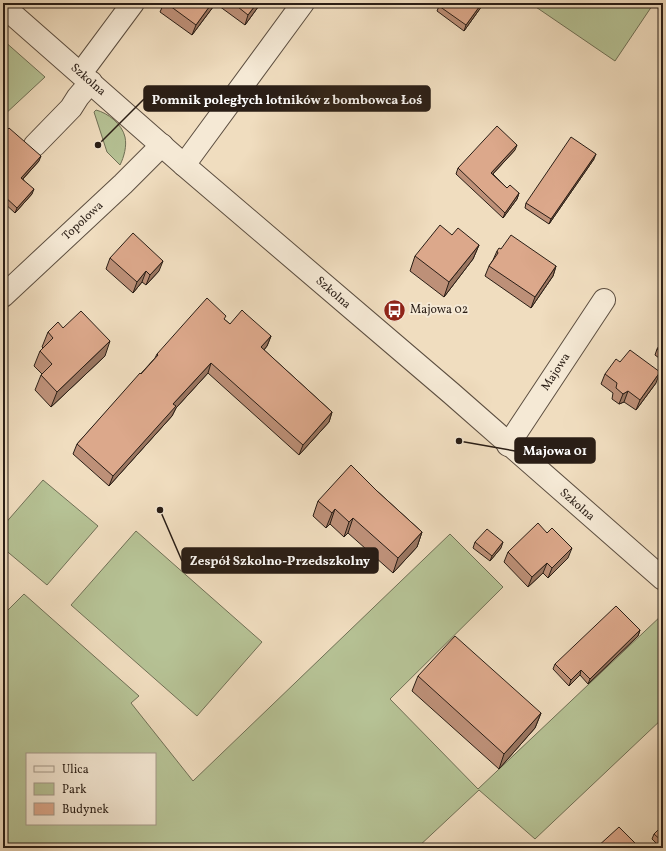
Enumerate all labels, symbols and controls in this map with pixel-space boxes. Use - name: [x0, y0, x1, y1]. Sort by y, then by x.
- street label: Szkolna: [67, 60, 109, 100]
- callout: Pomnik poległych lotników z bombowca Łoś: [144, 86, 430, 111]
- text: Pomnik poległych lotników z bombowca Łoś: [152, 92, 422, 110]
- street label: Topolowa: [59, 198, 107, 244]
- street label: Szkolna: [312, 273, 354, 313]
- bus stop icon: Majowa 02: [382, 297, 408, 323]
- place label: Majowa 02: [410, 302, 468, 318]
- street label: Majowa: [538, 350, 574, 394]
- callout: Majowa 01: [515, 438, 595, 463]
- text: Majowa 01: [523, 443, 587, 461]
- street label: Szkolna: [556, 485, 598, 525]
- callout: Zespół Szkolno-Przedszkolny: [182, 548, 378, 573]
- text: Zespół Szkolno-Przedszkolny: [190, 553, 371, 571]
- legend: [26, 753, 156, 825]
- text: Ulica: [62, 762, 89, 778]
- text: Park: [62, 782, 87, 798]
- text: Budynek: [62, 802, 109, 818]

